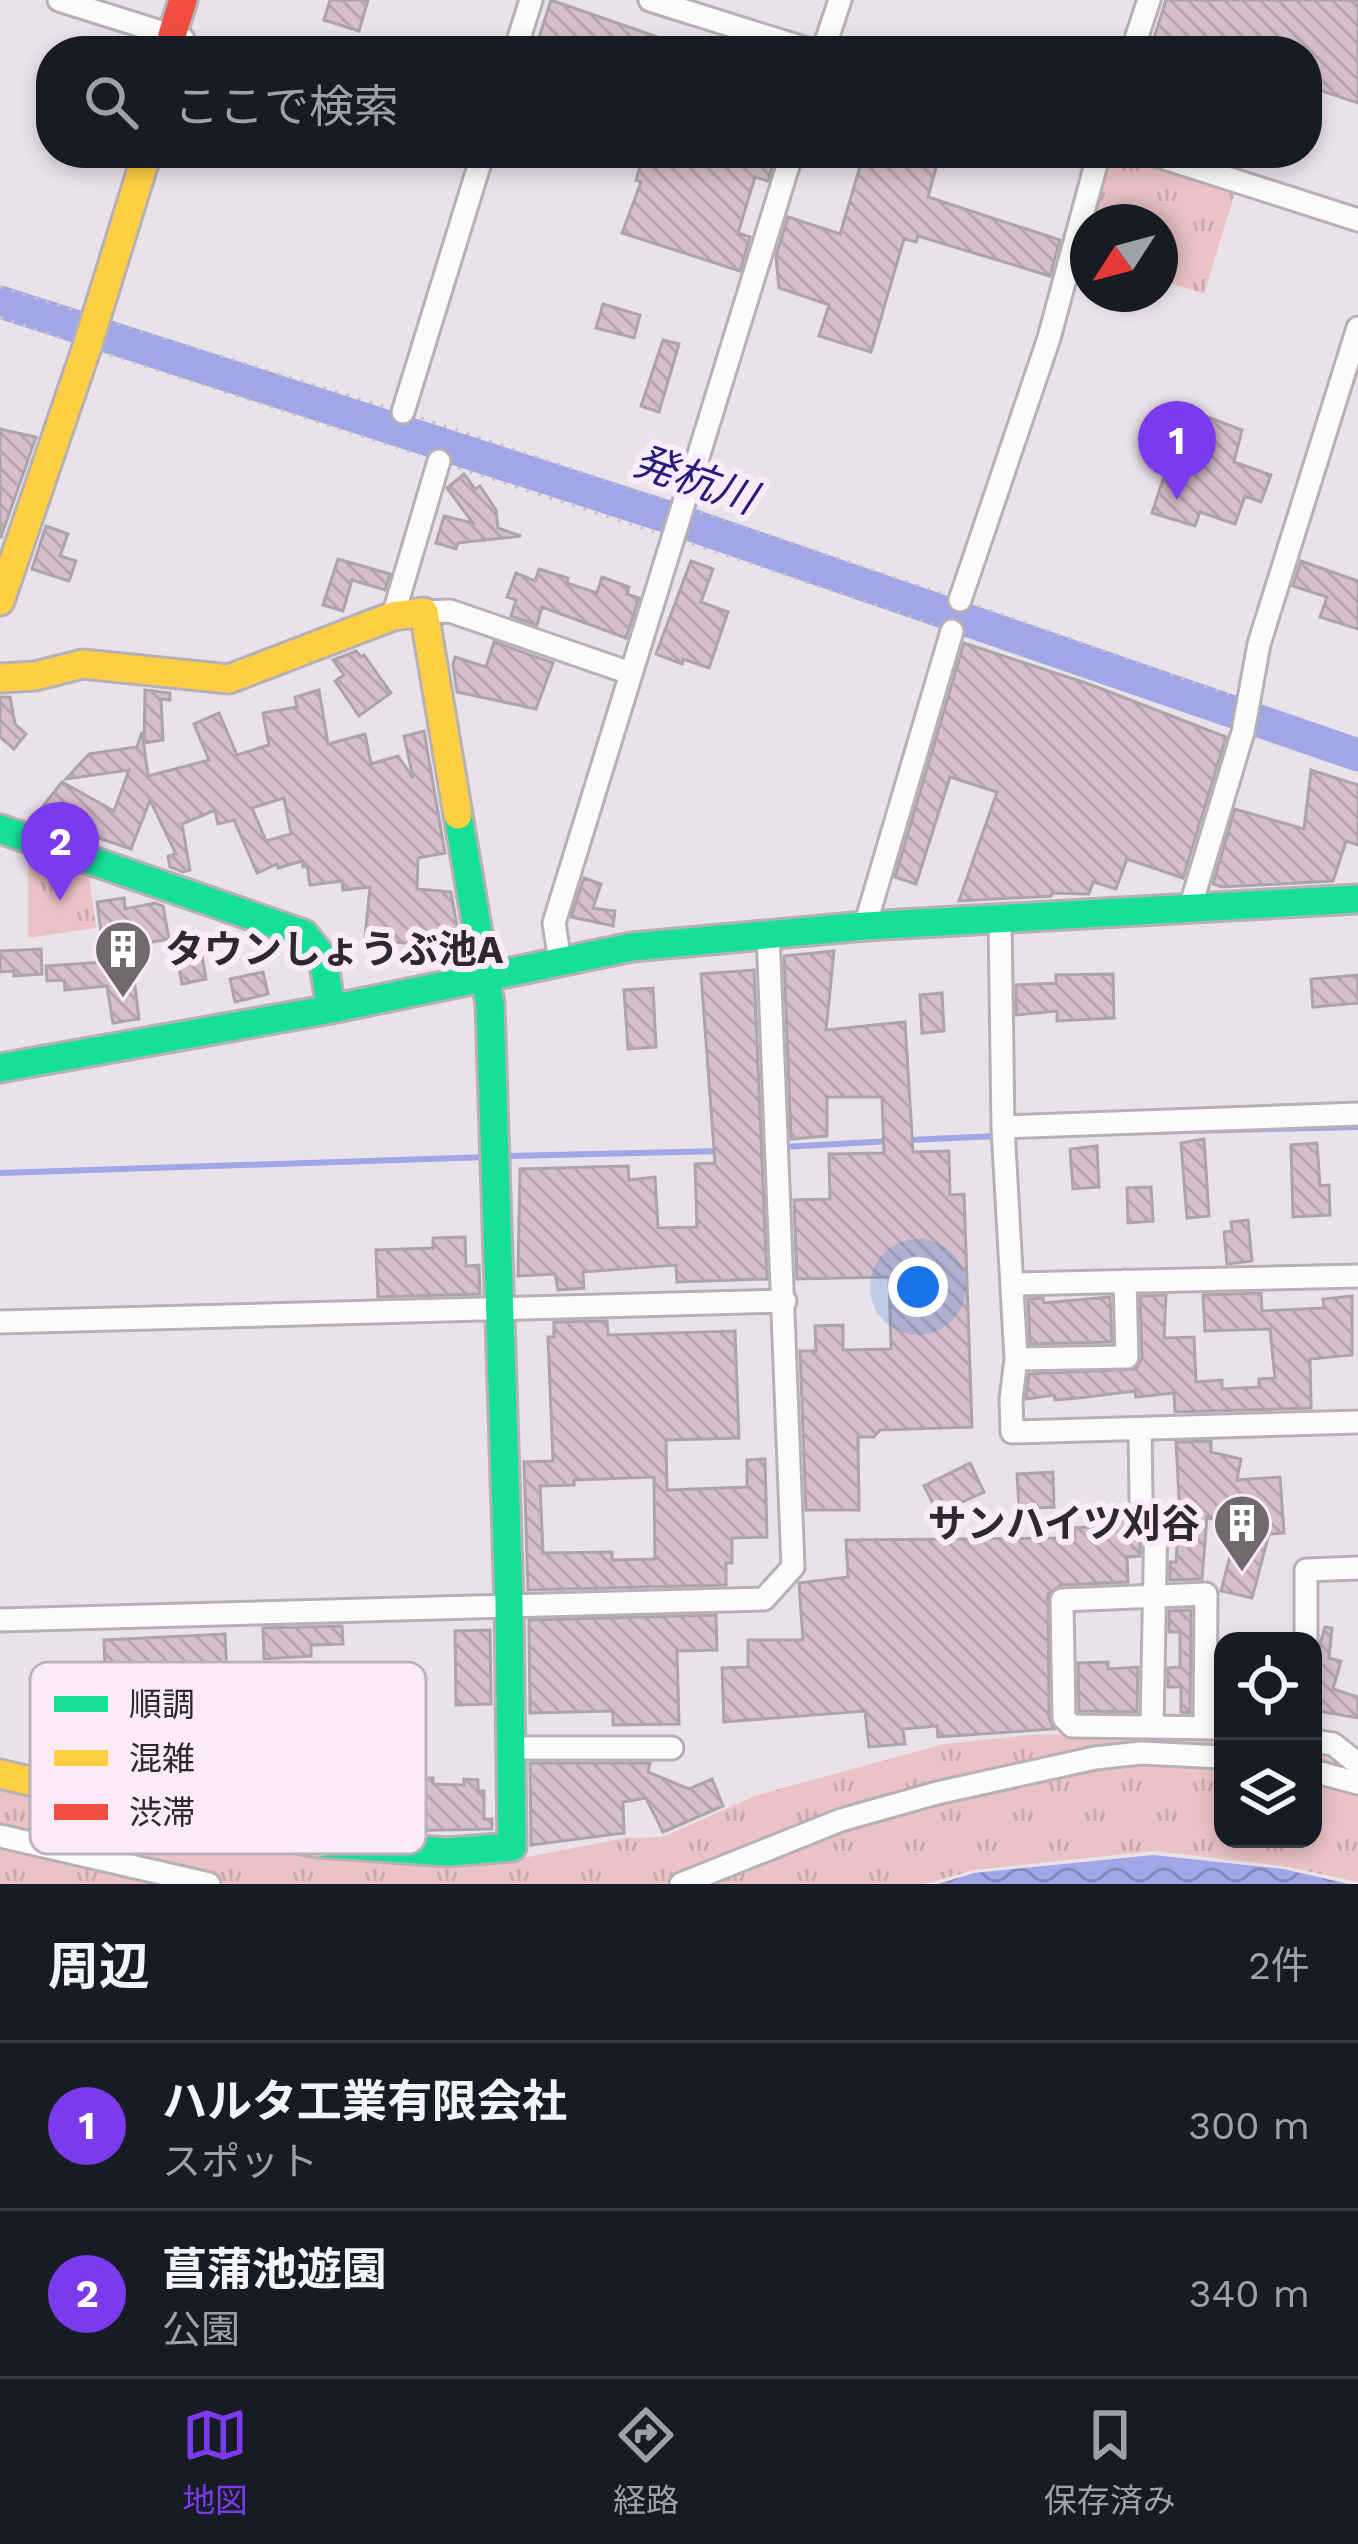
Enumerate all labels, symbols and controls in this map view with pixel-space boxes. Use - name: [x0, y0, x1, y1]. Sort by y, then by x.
- search box: [36, 36, 1322, 168]
- icon: search: [78, 69, 144, 135]
- text: ここで検索: [174, 80, 399, 133]
- north arrow: [1070, 204, 1178, 312]
- pin: 1: [1138, 401, 1216, 500]
- water label: 発杭川: [627, 436, 766, 524]
- pin: 2: [21, 802, 99, 901]
- building icon: タウンしょうぶ池A: [92, 918, 154, 1000]
- place label: タウンしょうぶ池A: [165, 927, 504, 972]
- your location: [888, 1257, 948, 1317]
- building icon: サンハイツ刈谷: [1211, 1492, 1273, 1574]
- place label: サンハイツ刈谷: [928, 1501, 1200, 1546]
- map controls: [1214, 1632, 1322, 1848]
- button: locate: [1214, 1632, 1322, 1740]
- legend: [30, 1662, 426, 1854]
- text: 順調: [129, 1685, 195, 1724]
- text: 混雑: [129, 1739, 195, 1778]
- button: layers: [1214, 1740, 1322, 1848]
- text: 渋滞: [129, 1793, 195, 1832]
- text: 周辺: [48, 1937, 150, 1996]
- text: 2件: [1248, 1943, 1310, 1988]
- text: ハルタ工業有限会社: [162, 2075, 567, 2128]
- text: 1: [79, 2103, 95, 2148]
- text: 300 m: [1188, 2103, 1310, 2148]
- text: スポット: [162, 2139, 318, 2184]
- text: 菖蒲池遊園: [162, 2243, 387, 2296]
- text: 2: [75, 2271, 99, 2316]
- text: 340 m: [1189, 2271, 1310, 2316]
- text: 公園: [162, 2307, 240, 2352]
- tab: 地図: [182, 2402, 248, 2522]
- tab: 経路: [613, 2402, 679, 2522]
- tab: 保存済み: [1044, 2402, 1176, 2522]

